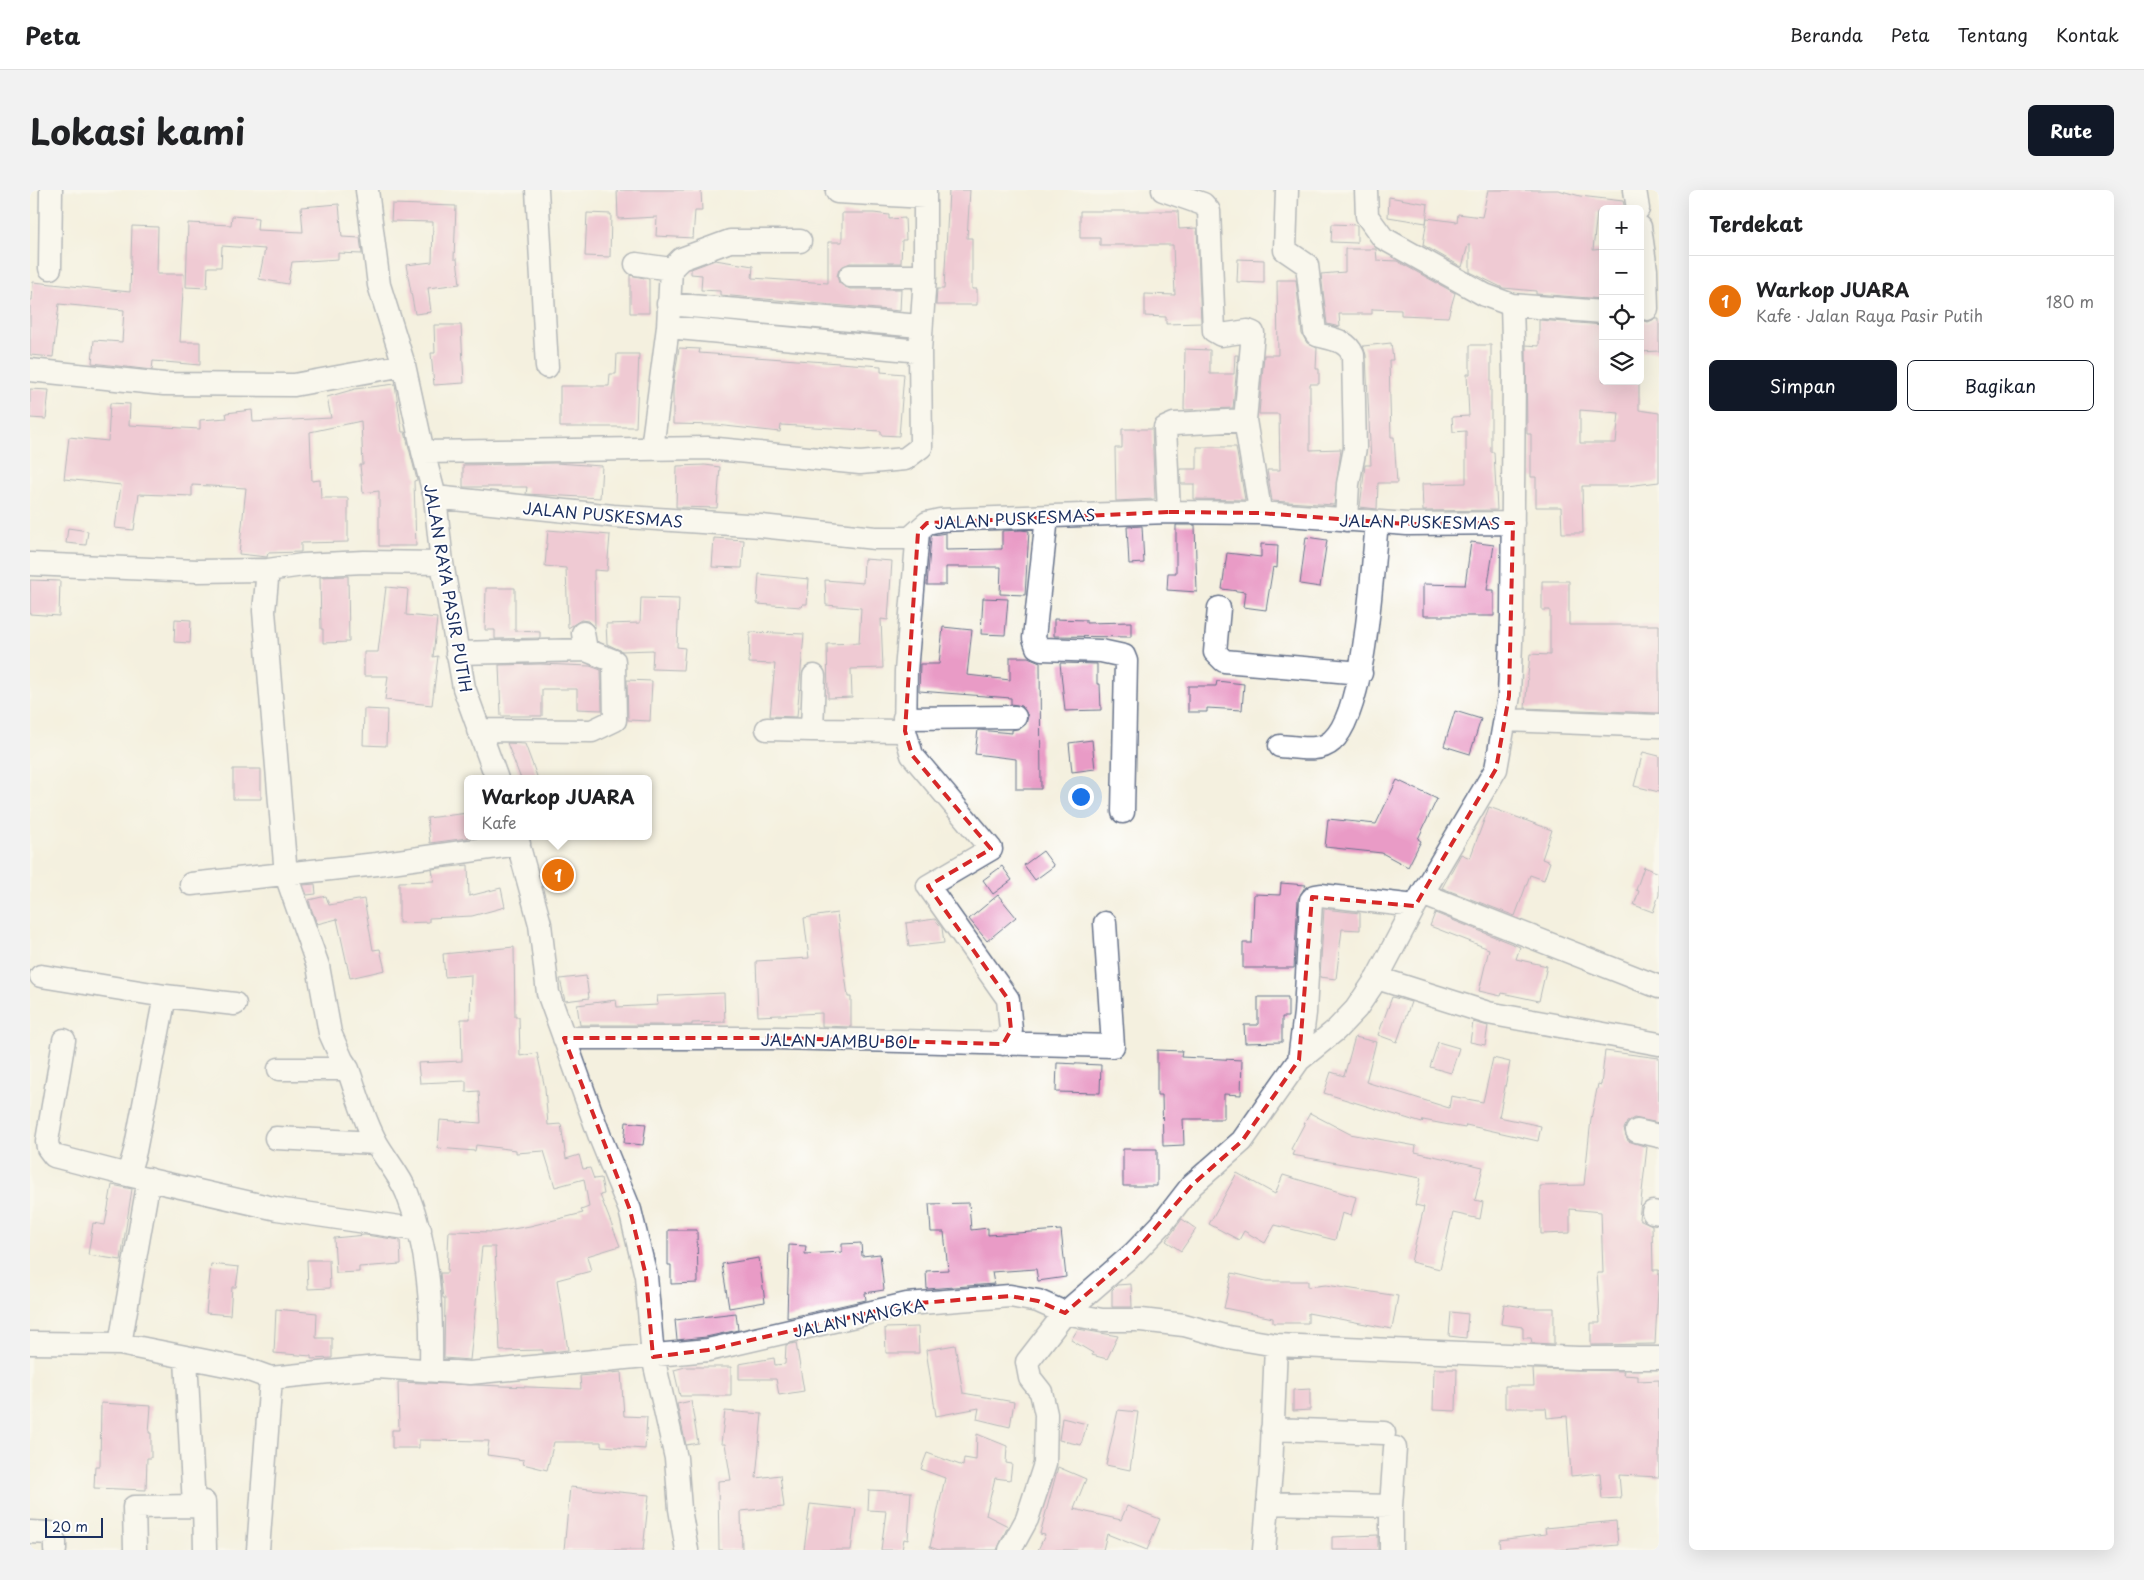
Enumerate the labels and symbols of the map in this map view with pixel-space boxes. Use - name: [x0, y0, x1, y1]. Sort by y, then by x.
- street label: JALAN RAYA PASIR PUTIH: [419, 482, 479, 694]
- street label: JALAN PUSKESMAS: [522, 495, 684, 533]
- street label: JALAN PUSKESMAS: [934, 502, 1096, 534]
- street label: JALAN PUSKESMAS: [1339, 508, 1501, 534]
- your location: [1068, 784, 1094, 810]
- pin: 1: [542, 856, 574, 894]
- street label: JALAN JAMBU BOL: [761, 1027, 917, 1053]
- street label: JALAN NANGKA: [791, 1291, 927, 1343]
- scale bar: [45, 1515, 102, 1538]

